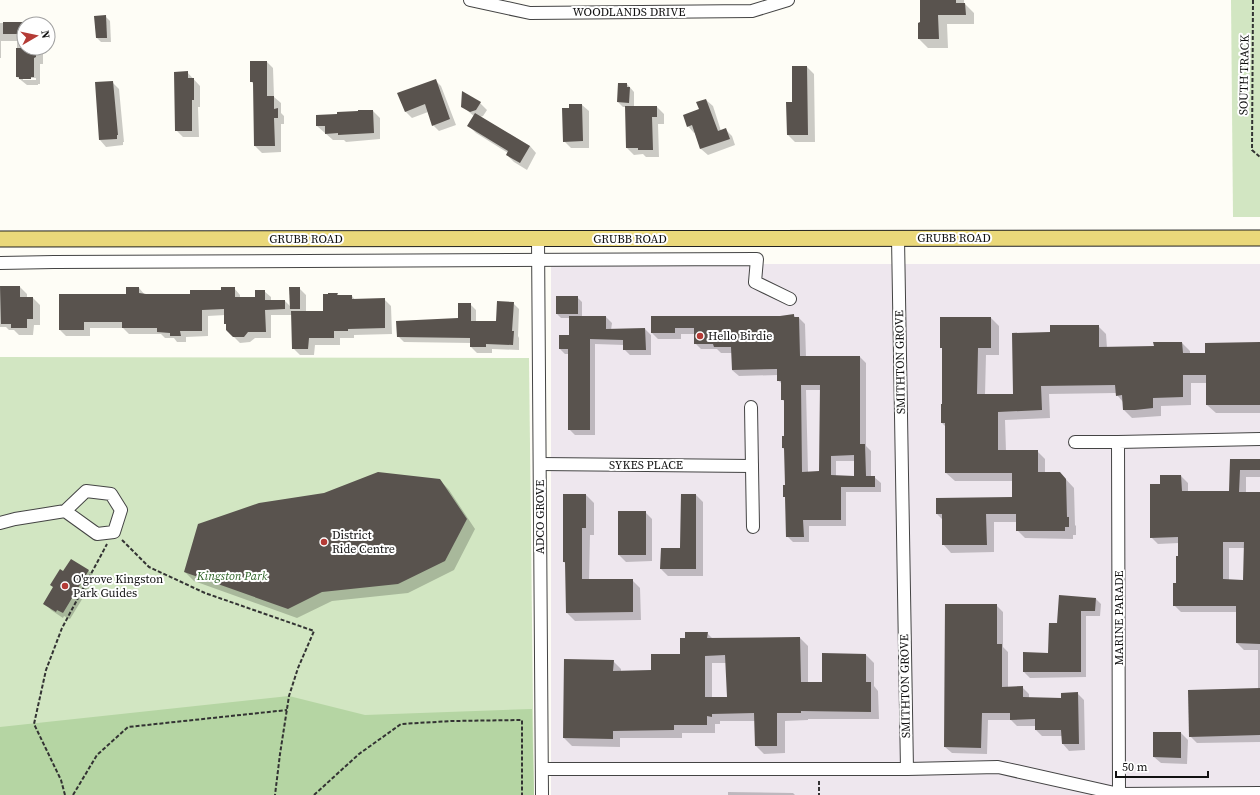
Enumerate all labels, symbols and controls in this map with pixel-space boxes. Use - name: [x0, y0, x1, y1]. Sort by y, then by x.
- street label: WOODLANDS DRIVE: [573, 4, 685, 20]
- north arrow: [16, 16, 56, 56]
- text: N: [37, 29, 53, 40]
- street label: SOUTH TRACK: [1235, 35, 1253, 115]
- street label: GRUBB ROAD: [917, 230, 991, 246]
- street label: GRUBB ROAD: [269, 231, 343, 247]
- street label: GRUBB ROAD: [593, 231, 667, 247]
- street label: SMITHTON GROVE: [891, 310, 909, 414]
- place label: Hello Birdie: [708, 328, 772, 344]
- marker: Hello Birdie: [695, 331, 705, 341]
- street label: SYKES PLACE: [609, 457, 683, 473]
- street label: ADCO GROVE: [532, 480, 548, 554]
- place label: District Ride Centre: [332, 527, 395, 557]
- marker: District Ride Centre: [319, 537, 329, 547]
- park label: Kingston Park: [196, 568, 268, 584]
- street label: MARINE PARADE: [1111, 570, 1127, 666]
- place label: O'grove Kingston Park Guides: [73, 571, 163, 601]
- marker: O'grove Kingston Park Guides: [60, 581, 70, 591]
- street label: SMITHTON GROVE: [896, 634, 914, 738]
- scale bar: [1116, 753, 1208, 779]
- text: 50 m: [1122, 759, 1148, 775]

